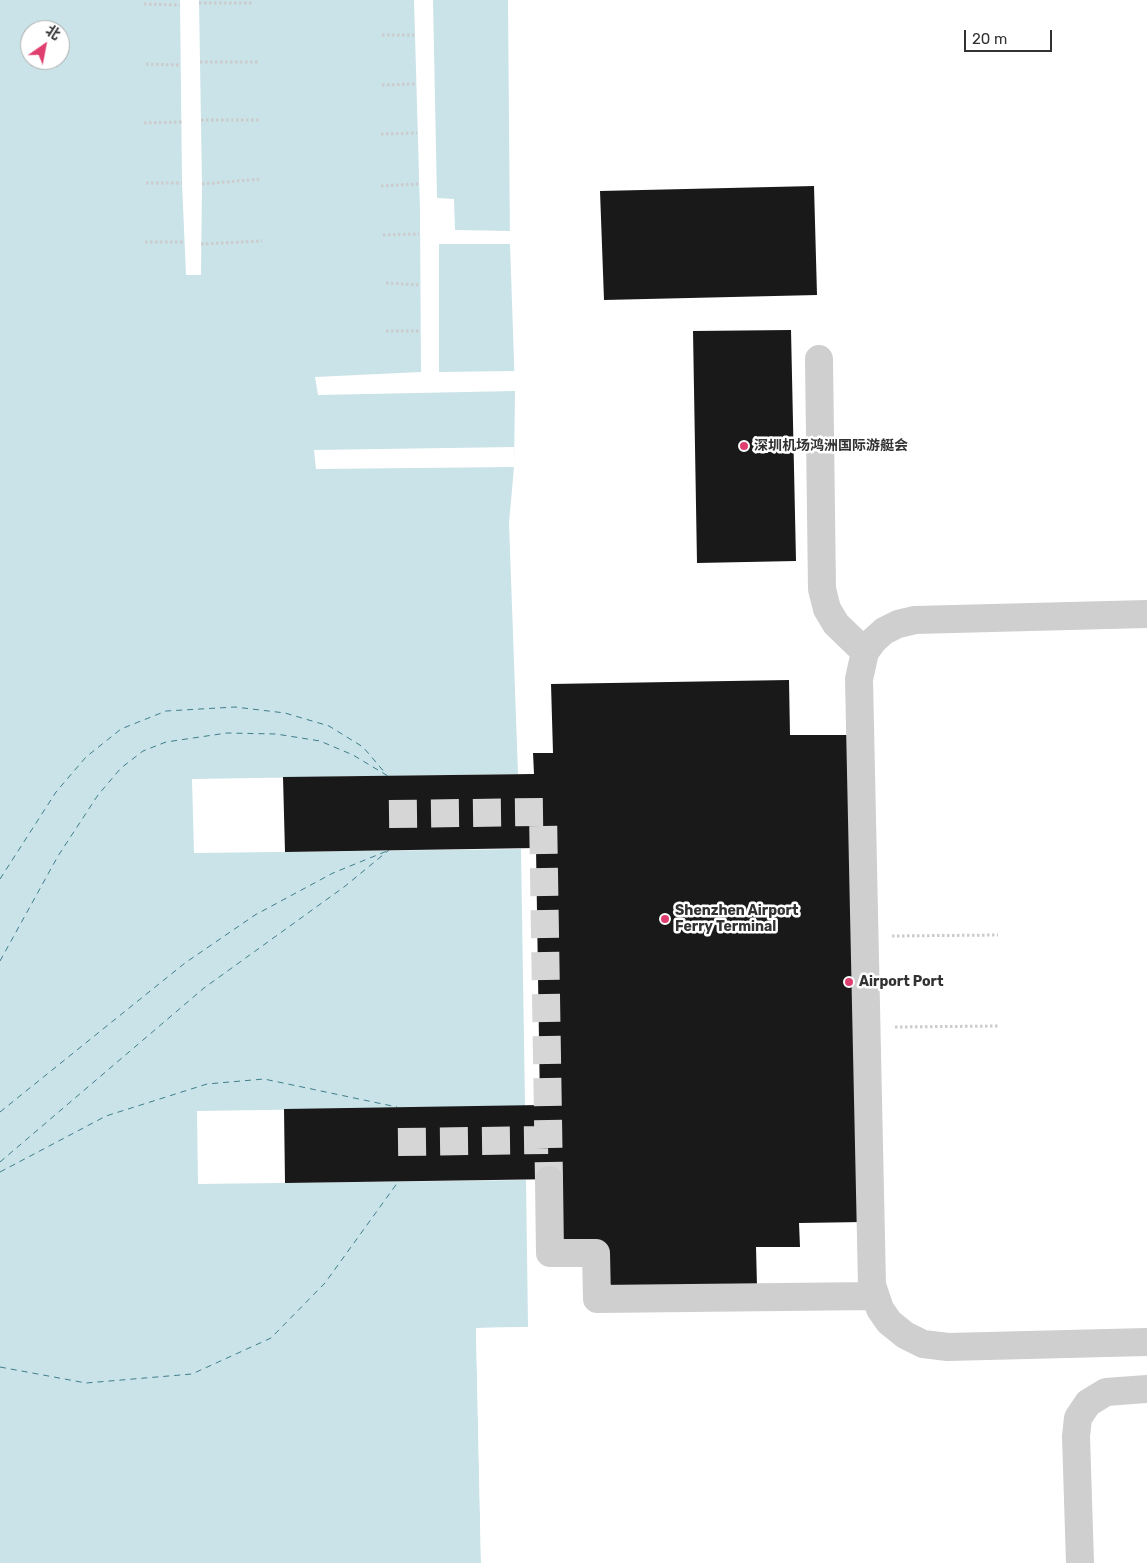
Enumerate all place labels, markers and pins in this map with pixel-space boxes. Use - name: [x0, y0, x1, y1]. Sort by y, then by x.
- place label: 深圳机场鸿洲国际游艇会: [754, 438, 908, 454]
- marker: 深圳机场鸿洲国际游艇会: [738, 440, 750, 452]
- place label: Shenzhen Airport Ferry Terminal: [675, 903, 799, 936]
- marker: Shenzhen Airport Ferry Terminal: [659, 913, 671, 925]
- place label: Airport Port: [859, 974, 943, 990]
- marker: Airport Port: [843, 976, 855, 988]

